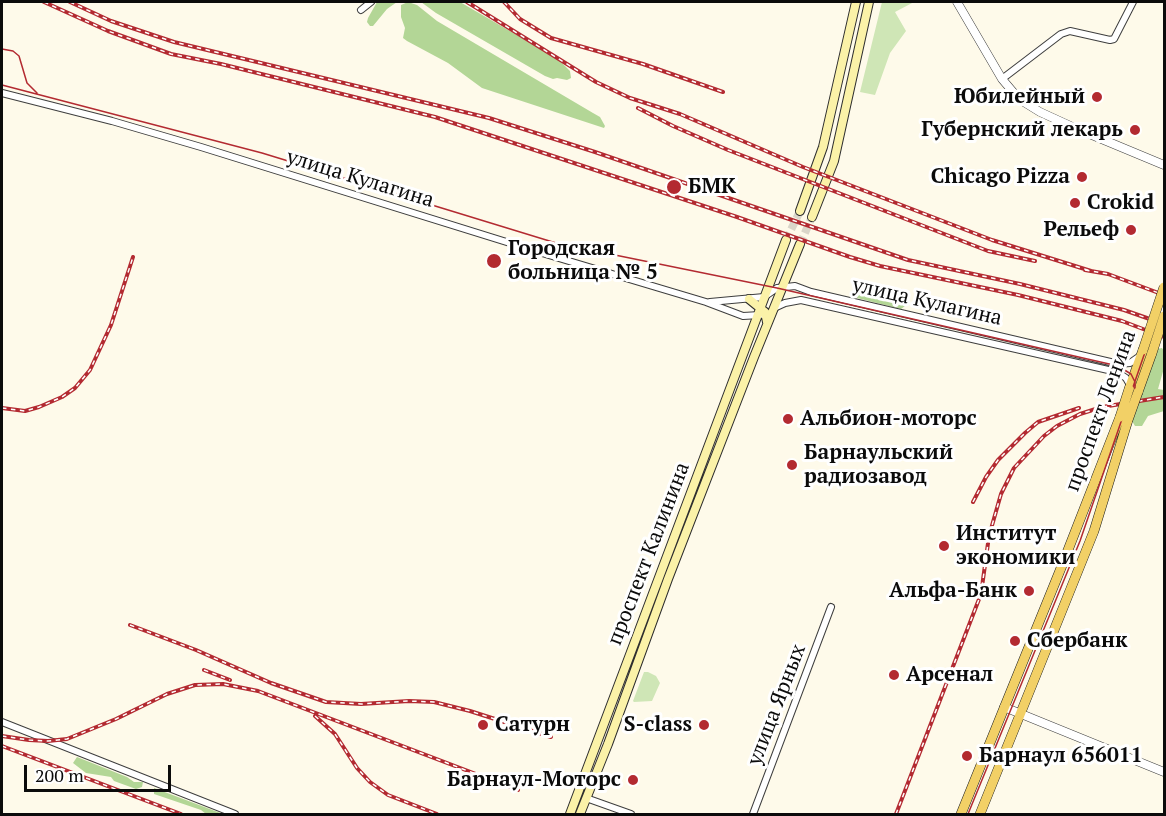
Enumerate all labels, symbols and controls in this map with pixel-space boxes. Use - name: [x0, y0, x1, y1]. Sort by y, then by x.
- place label: Юбилейный: [954, 84, 1085, 110]
- marker: Юбилейный: [1090, 90, 1104, 104]
- place label: Губернский лекарь: [921, 117, 1123, 143]
- marker: Губернский лекарь: [1128, 123, 1142, 137]
- street label: улица Кулагина: [283, 145, 437, 213]
- place label: Chicago Pizza: [931, 164, 1070, 190]
- marker: Chicago Pizza: [1075, 170, 1089, 184]
- place label: БМК: [688, 174, 736, 200]
- marker: БМК: [665, 178, 683, 196]
- place label: Crokid: [1087, 190, 1154, 216]
- marker: Crokid: [1068, 196, 1082, 210]
- place label: Рельеф: [1044, 217, 1119, 243]
- marker: Рельеф: [1124, 223, 1138, 237]
- place label: Городская больница № 5: [508, 236, 658, 286]
- marker: Городская больница № 5: [485, 252, 503, 270]
- street label: улица Кулагина: [850, 273, 1004, 331]
- street label: проспект Ленина: [1060, 327, 1142, 495]
- place label: Альбион-моторс: [800, 406, 977, 432]
- marker: Альбион-моторс: [781, 412, 795, 426]
- place label: Барнаульский радиозавод: [804, 440, 953, 490]
- marker: Барнаульский радиозавод: [785, 458, 799, 472]
- street label: проспект Калинина: [603, 459, 695, 649]
- place label: Институт экономики: [956, 521, 1075, 571]
- marker: Институт экономики: [937, 539, 951, 553]
- place label: Альфа-Банк: [889, 578, 1017, 604]
- marker: Альфа-Банк: [1022, 584, 1036, 598]
- place label: Сбербанк: [1027, 628, 1127, 654]
- marker: Сбербанк: [1008, 634, 1022, 648]
- street label: улица Ярных: [742, 641, 812, 769]
- place label: Арсенал: [906, 662, 993, 688]
- marker: Арсенал: [887, 668, 901, 682]
- place label: Сатурн: [495, 712, 570, 738]
- place label: S-class: [624, 712, 692, 738]
- marker: Сатурн: [476, 718, 490, 732]
- marker: S-class: [697, 718, 711, 732]
- place label: Барнаул 656011: [979, 743, 1143, 769]
- marker: Барнаул 656011: [960, 749, 974, 763]
- scale bar: [27, 753, 174, 791]
- text: 200 m: [35, 763, 84, 787]
- place label: Барнаул-Моторс: [447, 767, 621, 793]
- marker: Барнаул-Моторс: [626, 773, 640, 787]

